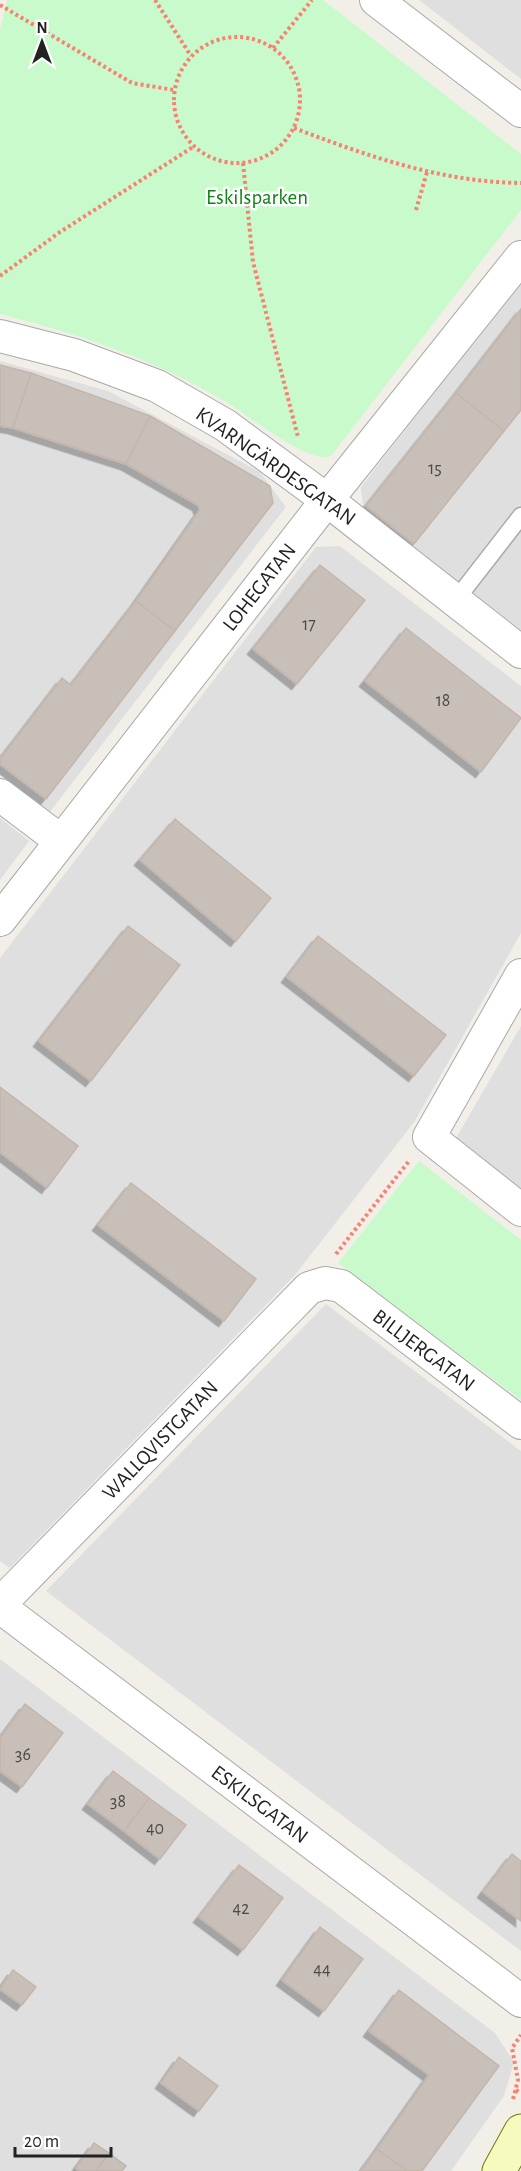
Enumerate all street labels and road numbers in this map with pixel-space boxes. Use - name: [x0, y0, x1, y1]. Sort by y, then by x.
- street label: KVARNGÄRDESGATAN: [192, 403, 360, 529]
- street label: LOHEGATAN: [219, 540, 300, 635]
- street label: BILLJERGATAN: [369, 1305, 479, 1395]
- street label: WALLQVISTGATAN: [99, 1377, 222, 1504]
- street label: ESKILSGATAN: [207, 1761, 312, 1847]

